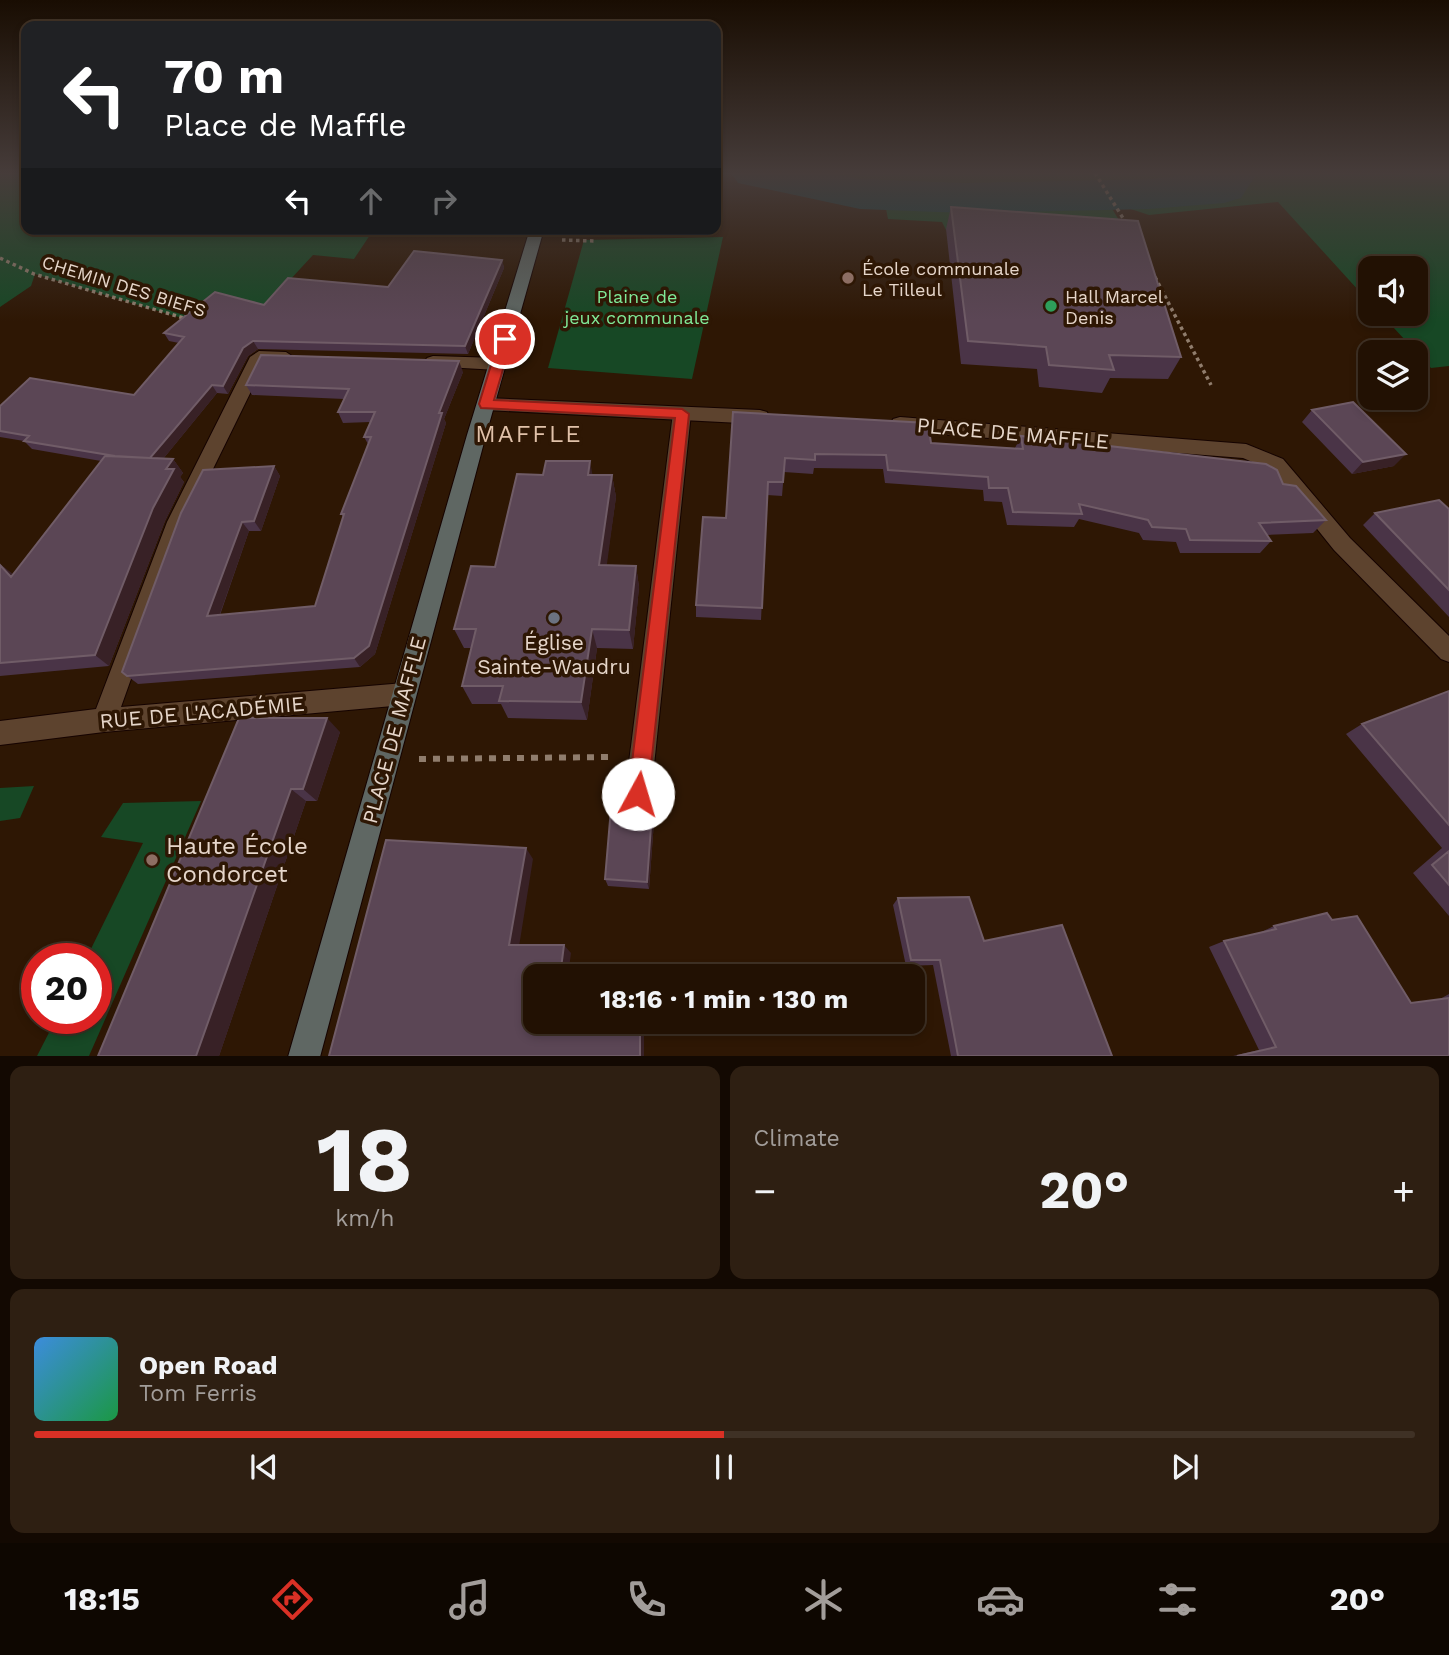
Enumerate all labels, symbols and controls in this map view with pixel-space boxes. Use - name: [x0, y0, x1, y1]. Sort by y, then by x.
- text: 70 m: [164, 47, 284, 105]
- icon: left: [49, 49, 140, 140]
- text: Place de Maffle: [164, 106, 407, 144]
- icon: left: [279, 182, 317, 220]
- icon: ahead: [352, 182, 390, 220]
- icon: right: [425, 182, 463, 220]
- street label: CHEMIN DES BIEFS: [39, 251, 209, 321]
- map controls: [1358, 256, 1428, 410]
- button: sound: [1358, 256, 1428, 326]
- place label: École communale Le Tilleul: [862, 258, 1020, 300]
- marker: École communale Le Tilleul: [840, 270, 856, 286]
- park label: Plaine de jeux communale: [562, 286, 710, 328]
- place label: Hall Marcel Denis: [1065, 286, 1164, 328]
- marker: Hall Marcel Denis: [1043, 298, 1059, 314]
- pin: [475, 309, 535, 369]
- icon: arrive: [486, 320, 524, 358]
- button: layers: [1358, 340, 1428, 410]
- street label: PLACE DE MAFFLE: [916, 412, 1110, 454]
- district label: MAFFLE: [475, 420, 583, 448]
- marker: Église Sainte-Waudru: [546, 610, 562, 626]
- place label: Église Sainte-Waudru: [477, 630, 631, 679]
- street label: PLACE DE MAFFLE: [357, 634, 431, 826]
- street label: RUE DE L'ACADÉMIE: [98, 691, 306, 733]
- position arrow: [601, 757, 675, 831]
- place label: Haute École Condorcet: [166, 832, 308, 888]
- marker: Haute École Condorcet: [144, 852, 160, 868]
- speed limit sign: 20: [21, 943, 112, 1034]
- text: 18:16 · 1 min · 130 m: [600, 984, 848, 1014]
- text: 18: [317, 1106, 413, 1213]
- text: Climate: [754, 1125, 840, 1152]
- text: 20°: [1039, 1160, 1129, 1221]
- text: −: [754, 1169, 776, 1213]
- text: +: [1392, 1169, 1415, 1213]
- text: km/h: [335, 1205, 394, 1232]
- text: Open Road: [139, 1350, 277, 1380]
- text: Tom Ferris: [139, 1380, 257, 1407]
- icon: previous: [245, 1448, 283, 1486]
- icon: pause: [705, 1448, 743, 1486]
- icon: next: [1166, 1448, 1204, 1486]
- icon: directions: [268, 1575, 317, 1624]
- icon: music: [445, 1575, 494, 1624]
- icon: phone: [622, 1575, 671, 1624]
- icon: climate: [799, 1575, 848, 1624]
- icon: car: [976, 1575, 1025, 1624]
- icon: filters: [1153, 1575, 1202, 1624]
- text: 18:15: [64, 1580, 140, 1618]
- text: 20°: [1330, 1580, 1385, 1618]

